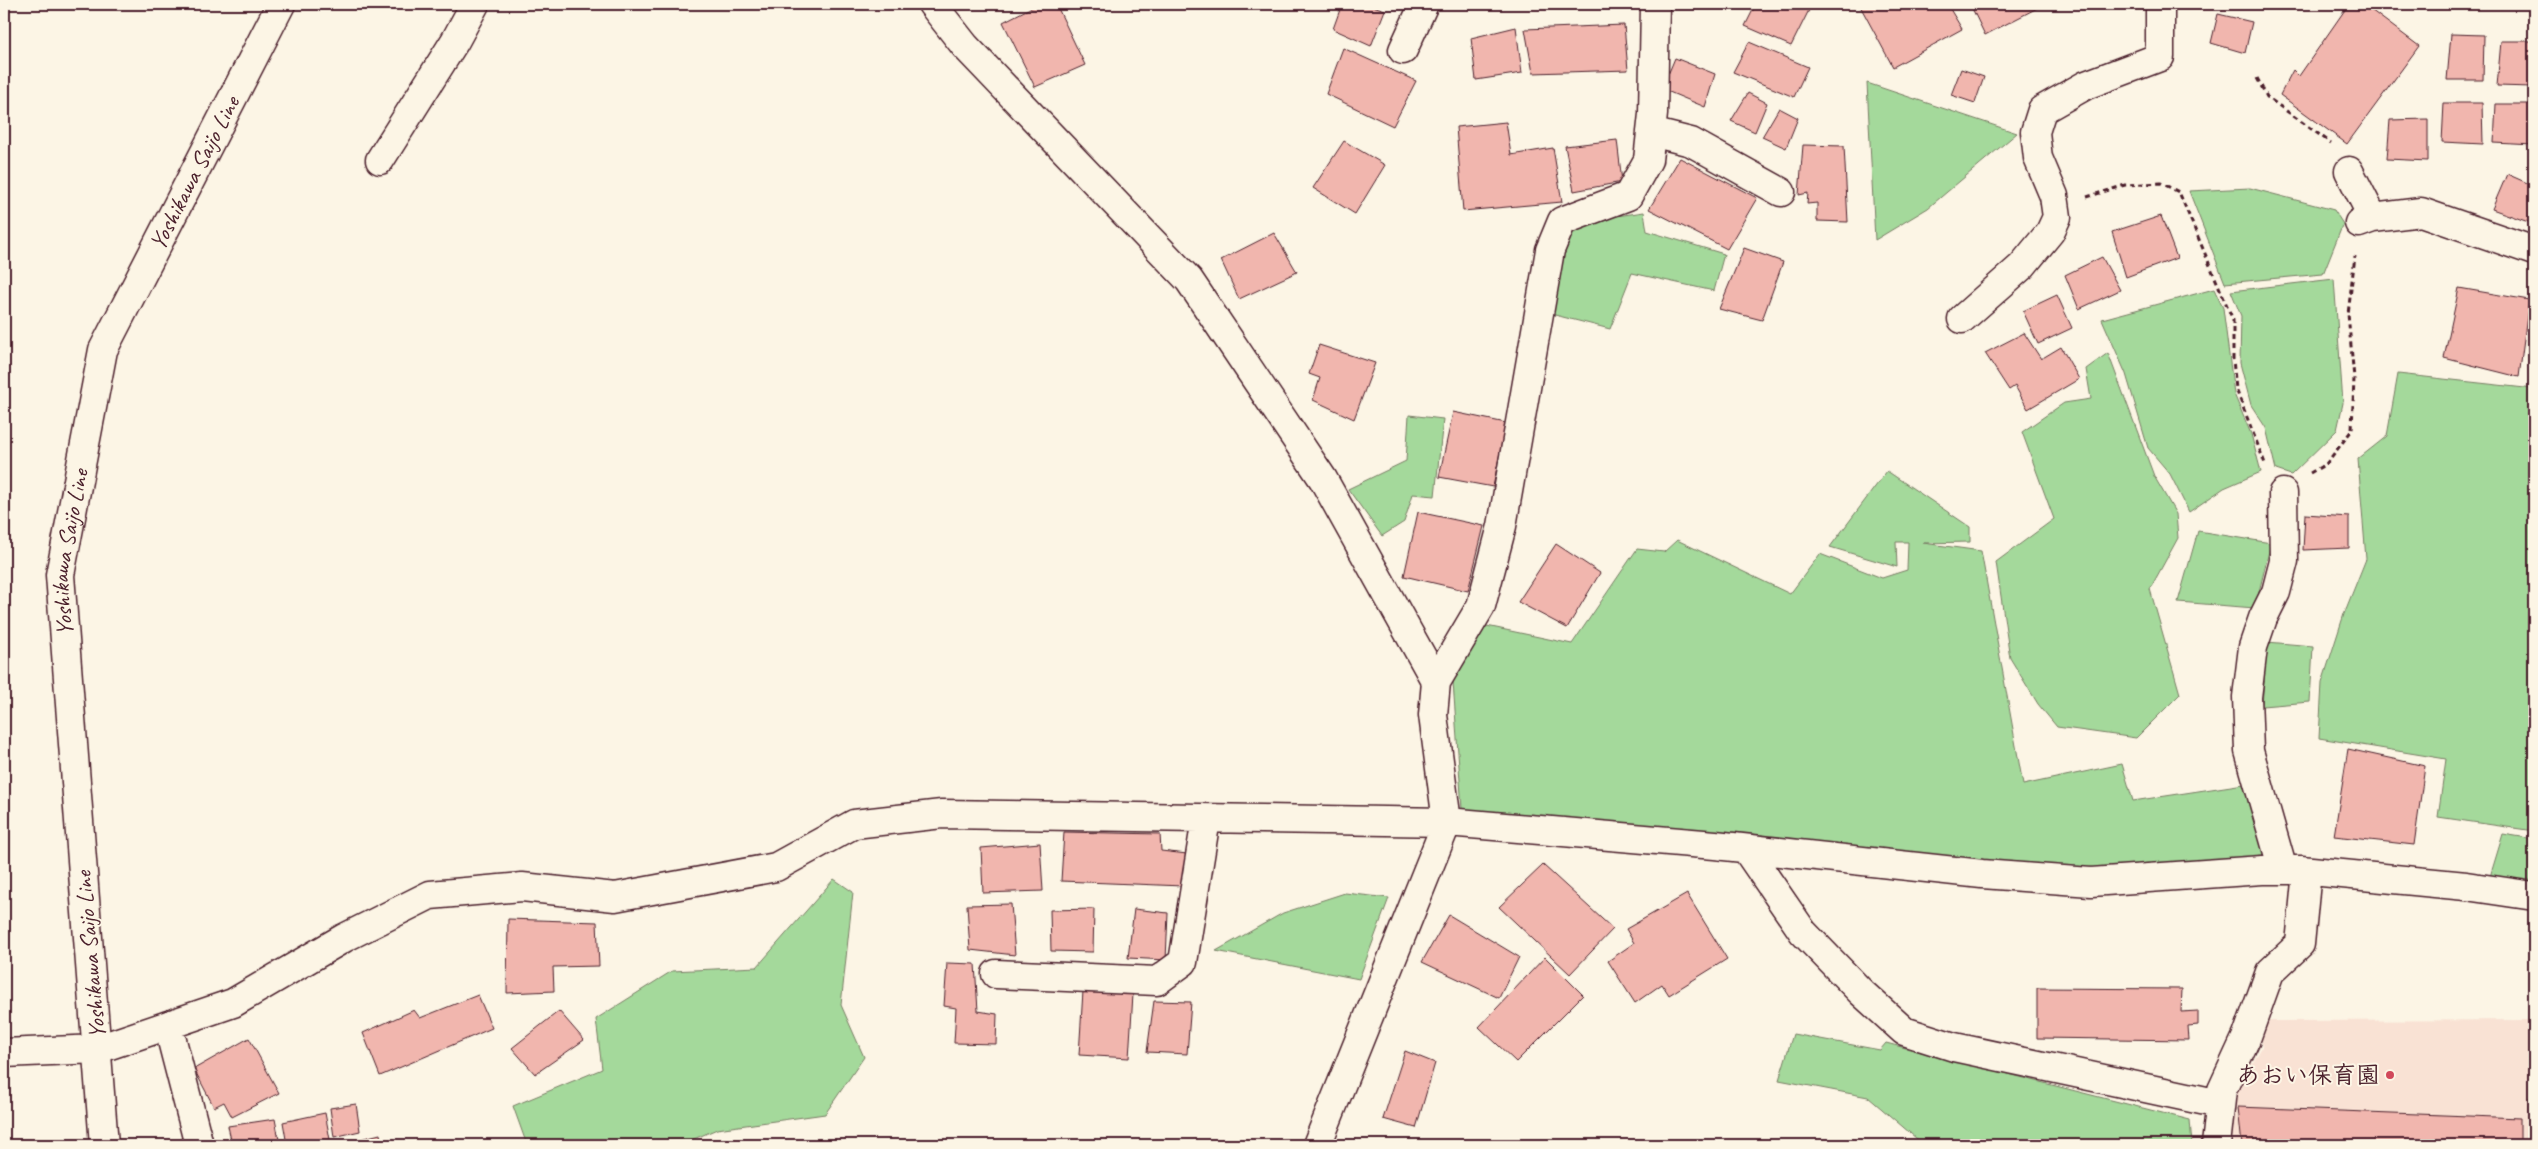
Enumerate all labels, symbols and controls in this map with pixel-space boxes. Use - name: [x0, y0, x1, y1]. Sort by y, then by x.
- street label: Yoshikawa Saijo Line: [142, 89, 247, 255]
- street label: Yoshikawa Saijo Line: [45, 464, 95, 637]
- street label: Yoshikawa Saijo Line: [68, 868, 112, 1040]
- place label: あおい保育園: [2236, 1060, 2380, 1090]
- marker: あおい保育園: [2384, 1069, 2396, 1081]

